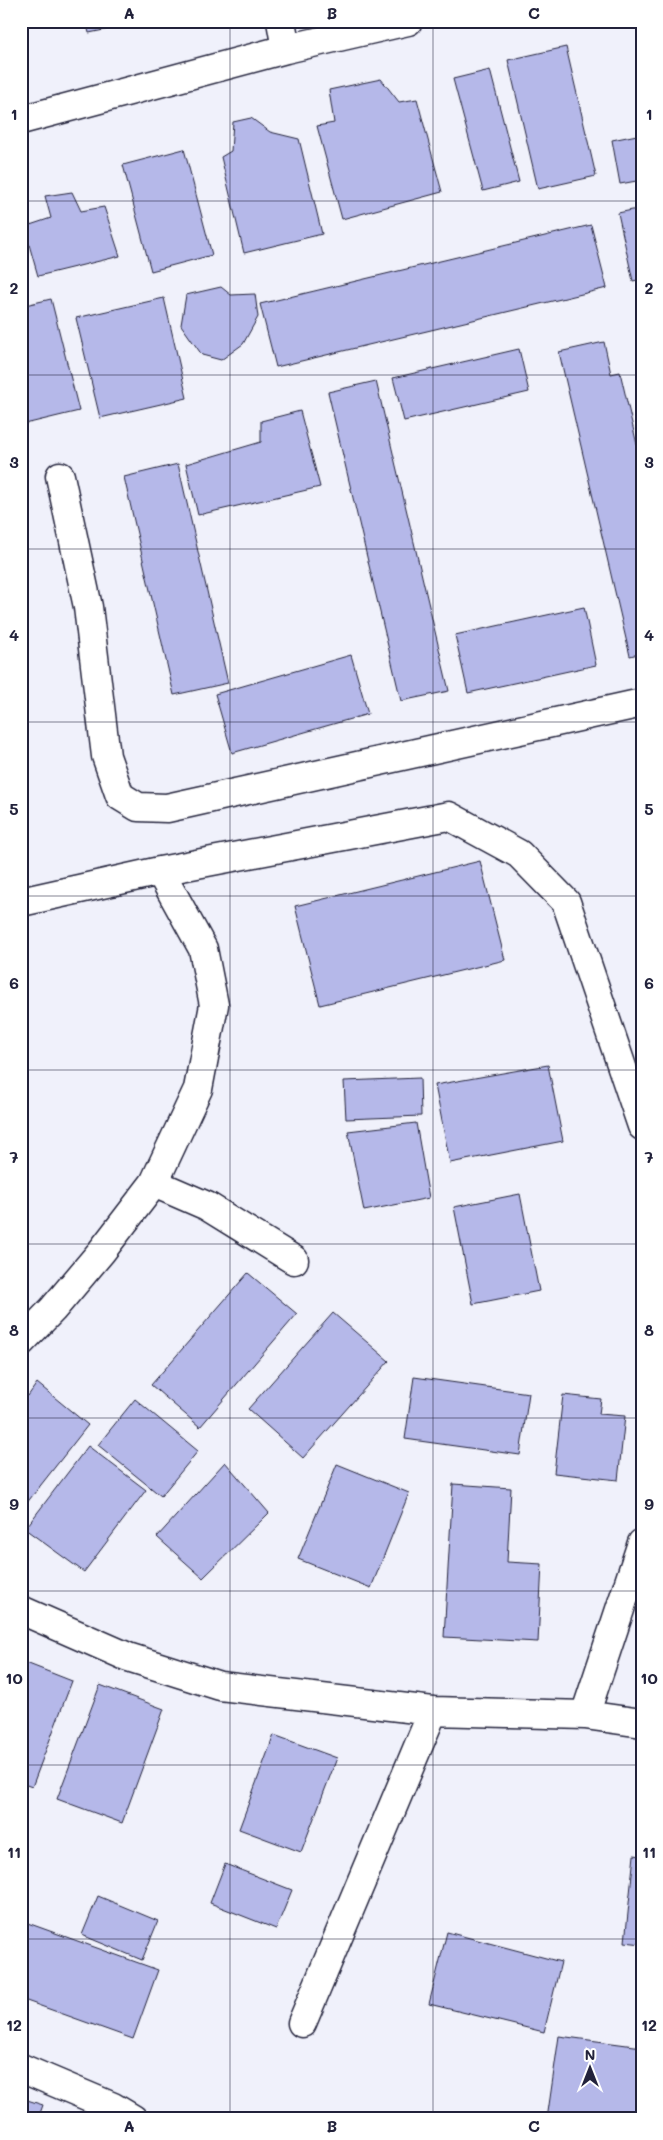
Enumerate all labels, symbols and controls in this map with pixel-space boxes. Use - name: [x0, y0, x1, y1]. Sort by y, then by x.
- text: A: [123, 2, 135, 23]
- text: B: [327, 2, 337, 23]
- text: C: [528, 2, 540, 23]
- text: 1: [10, 103, 18, 124]
- text: 1: [645, 103, 653, 124]
- text: 2: [10, 277, 19, 298]
- text: 2: [645, 277, 654, 298]
- text: 3: [9, 451, 19, 472]
- text: 3: [644, 451, 654, 472]
- text: 4: [9, 624, 19, 645]
- text: 4: [644, 624, 654, 645]
- text: 5: [9, 798, 19, 819]
- text: 5: [644, 798, 654, 819]
- text: 6: [9, 972, 19, 993]
- text: 6: [644, 972, 654, 993]
- text: 7: [10, 1146, 19, 1167]
- text: 7: [645, 1146, 654, 1167]
- text: 8: [9, 1319, 19, 1340]
- text: 8: [644, 1319, 654, 1340]
- text: 9: [9, 1493, 19, 1514]
- text: 9: [644, 1493, 654, 1514]
- text: 10: [5, 1667, 23, 1688]
- text: 10: [640, 1667, 658, 1688]
- text: 11: [7, 1841, 21, 1862]
- text: 11: [642, 1841, 656, 1862]
- text: 12: [6, 2014, 22, 2035]
- text: 12: [641, 2014, 657, 2035]
- north arrow: [566, 2042, 616, 2092]
- text: N: [585, 2045, 595, 2064]
- text: A: [123, 2115, 135, 2136]
- text: B: [327, 2115, 337, 2136]
- text: C: [528, 2115, 540, 2136]

